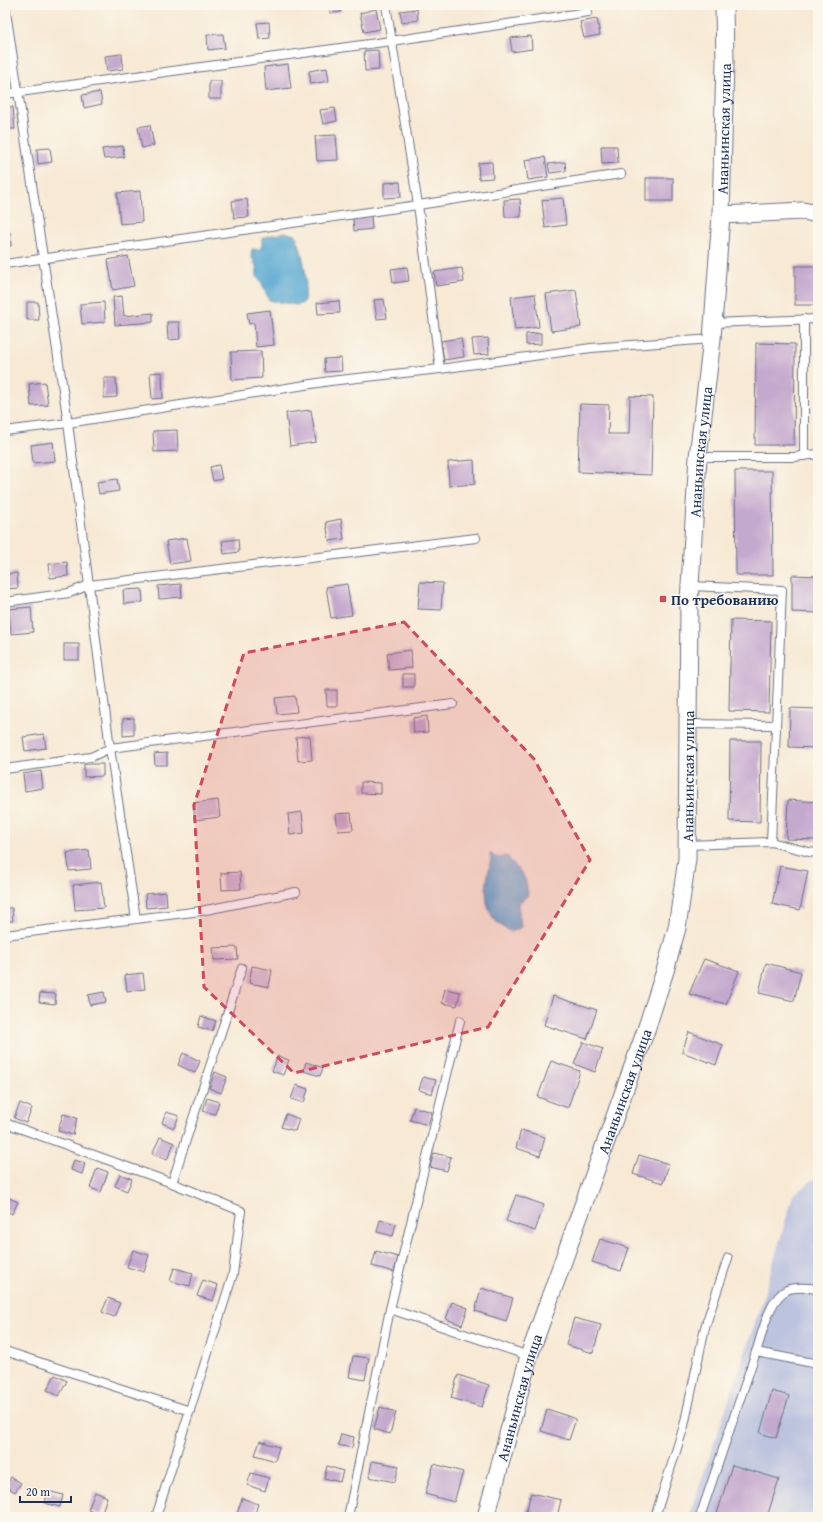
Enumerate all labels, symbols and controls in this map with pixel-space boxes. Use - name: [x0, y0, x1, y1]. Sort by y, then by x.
- street label: Ананьинская улица: [711, 62, 735, 195]
- street label: Ананьинская улица: [684, 384, 717, 518]
- place label: По требованию: [671, 589, 779, 610]
- marker: По требованию: [658, 594, 668, 604]
- street label: Ананьинская улица: [677, 710, 699, 842]
- street label: Ананьинская улица: [592, 1025, 656, 1157]
- street label: Ананьинская улица: [491, 1330, 547, 1463]
- scale bar: [20, 1478, 71, 1504]
- text: 20 m: [26, 1483, 50, 1500]

